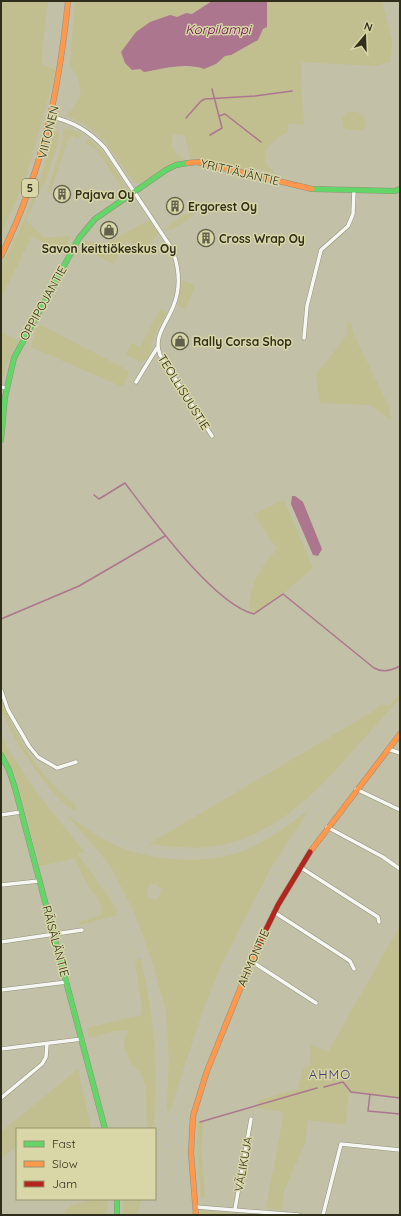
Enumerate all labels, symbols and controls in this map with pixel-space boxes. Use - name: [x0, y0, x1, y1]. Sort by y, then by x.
- north arrow: [345, 16, 385, 56]
- text: N: [362, 19, 374, 34]
- water label: Korpilampi: [185, 21, 253, 37]
- street label: VIITONEN: [34, 104, 62, 160]
- street label: YRITTÄJÄNTIE: [199, 156, 281, 188]
- road number: 5: [22, 179, 38, 197]
- building icon: Pajava Oy: [52, 184, 72, 204]
- place label: Pajava Oy: [75, 187, 134, 202]
- building icon: Ergorest Oy: [165, 196, 185, 216]
- place label: Ergorest Oy: [188, 199, 257, 214]
- shop icon: Savon keittiökeskus Oy: [99, 220, 119, 240]
- building icon: Cross Wrap Oy: [196, 228, 216, 248]
- place label: Cross Wrap Oy: [219, 231, 305, 246]
- place label: Savon keittiökeskus Oy: [42, 241, 176, 256]
- street label: OPPIPOJANTIE: [16, 263, 70, 343]
- shop icon: Rally Corsa Shop: [170, 331, 190, 351]
- place label: Rally Corsa Shop: [193, 334, 292, 349]
- street label: TEOLLISUUSTIE: [155, 351, 213, 433]
- street label: RÄISÄLÄNTIE: [39, 904, 73, 978]
- street label: AHMONTIE: [234, 927, 272, 989]
- district label: AHMO: [309, 1066, 351, 1082]
- legend: [16, 1128, 156, 1200]
- street label: VÄLIKUJA: [231, 1135, 255, 1193]
- text: Fast: [52, 1136, 76, 1151]
- text: Slow: [52, 1156, 78, 1171]
- text: Jam: [52, 1176, 77, 1191]

